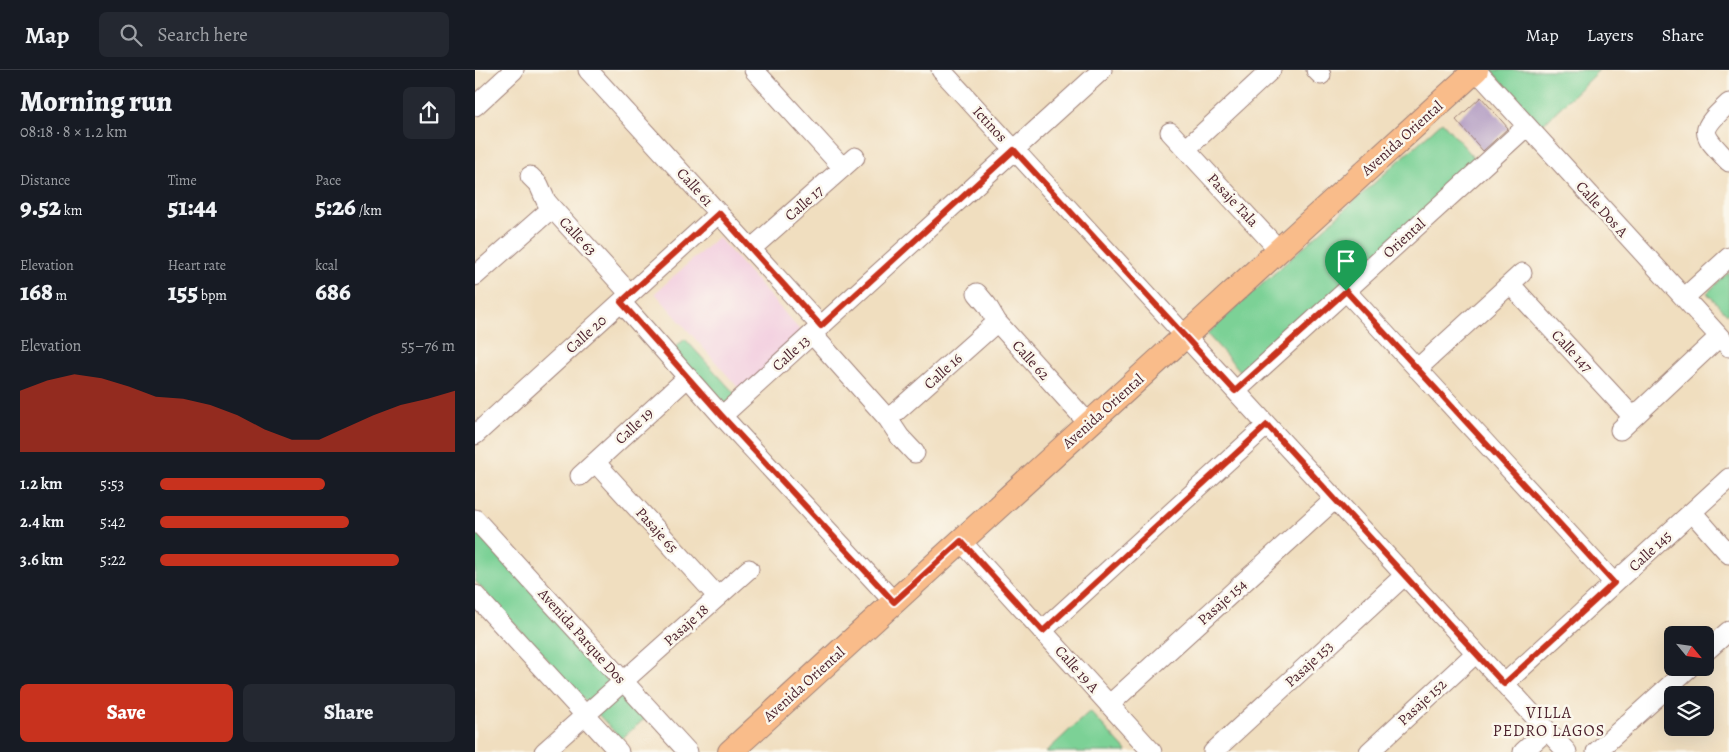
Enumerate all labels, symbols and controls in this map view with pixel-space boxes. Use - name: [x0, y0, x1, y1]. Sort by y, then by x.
- search box: [99, 12, 449, 57]
- text: Map: [25, 19, 69, 51]
- icon: search: [117, 21, 145, 49]
- text: Search here: [157, 22, 248, 48]
- text: Map: [1526, 23, 1559, 47]
- text: Layers: [1587, 23, 1634, 47]
- text: Share: [1662, 23, 1704, 47]
- text: Morning run: [20, 83, 172, 121]
- button: share: [403, 87, 455, 139]
- street label: Avenida Oriental: [1356, 96, 1447, 181]
- street label: Ictinos: [968, 102, 1012, 146]
- text: 08:18 · 8 × 1.2 km: [20, 121, 127, 143]
- street label: Calle 61: [672, 163, 718, 211]
- street label: Pasaje Tala: [1203, 169, 1263, 231]
- text: Distance: [20, 171, 70, 190]
- text: Time: [168, 171, 197, 190]
- text: Pace: [315, 171, 341, 190]
- street label: Calle Dos A: [1571, 177, 1633, 242]
- street label: Calle 17: [781, 180, 828, 225]
- text: 9.52: [20, 190, 61, 224]
- text: 51:44: [168, 190, 217, 224]
- text: 5:26: [315, 190, 356, 224]
- text: km: [61, 201, 82, 220]
- text: /km: [356, 201, 382, 220]
- street label: Calle 63: [555, 212, 601, 260]
- street label: Oriental: [1378, 213, 1430, 262]
- pin: [1325, 240, 1367, 291]
- icon: arrive: [1332, 247, 1360, 275]
- text: Elevation: [20, 256, 74, 275]
- text: Heart rate: [168, 256, 226, 275]
- text: kcal: [315, 256, 338, 275]
- text: 168: [20, 275, 53, 309]
- text: 155: [168, 275, 198, 309]
- text: 686: [315, 275, 351, 309]
- text: m: [53, 286, 67, 305]
- text: bpm: [198, 286, 227, 305]
- street label: Calle 20: [561, 310, 611, 358]
- street label: Calle 147: [1547, 325, 1597, 377]
- street label: Calle 13: [768, 331, 814, 375]
- text: Elevation: [20, 335, 81, 357]
- text: 55–76 m: [401, 335, 455, 357]
- street label: Calle 62: [1008, 336, 1054, 384]
- street label: Calle 16: [919, 348, 967, 394]
- street label: Avenida Oriental: [1057, 369, 1148, 454]
- street label: Calle 19: [611, 403, 658, 449]
- text: 1.2 km: [20, 473, 62, 495]
- text: 5:53: [100, 473, 124, 495]
- street label: Pasaje 65: [631, 503, 683, 557]
- text: 2.4 km: [20, 511, 64, 533]
- text: 5:42: [100, 511, 126, 533]
- street label: Calle 145: [1624, 526, 1676, 576]
- text: 3.6 km: [20, 549, 63, 571]
- text: 5:22: [100, 549, 126, 571]
- street label: Pasaje 154: [1193, 574, 1251, 629]
- street label: Avenida Parque Dos: [533, 583, 630, 688]
- street label: Pasaje 18: [659, 600, 713, 650]
- north arrow: [1664, 626, 1714, 676]
- map controls: [1664, 626, 1714, 736]
- street label: Pasaje 153: [1281, 636, 1337, 692]
- street label: Calle 19 A: [1050, 641, 1104, 697]
- street label: Avenida Oriental: [758, 642, 849, 727]
- street label: Pasaje 152: [1393, 674, 1451, 730]
- button: Save: [20, 684, 233, 742]
- button: Share: [243, 684, 455, 742]
- button: layers: [1664, 686, 1714, 736]
- district label: VILLA PEDRO LAGOS: [1493, 702, 1605, 742]

